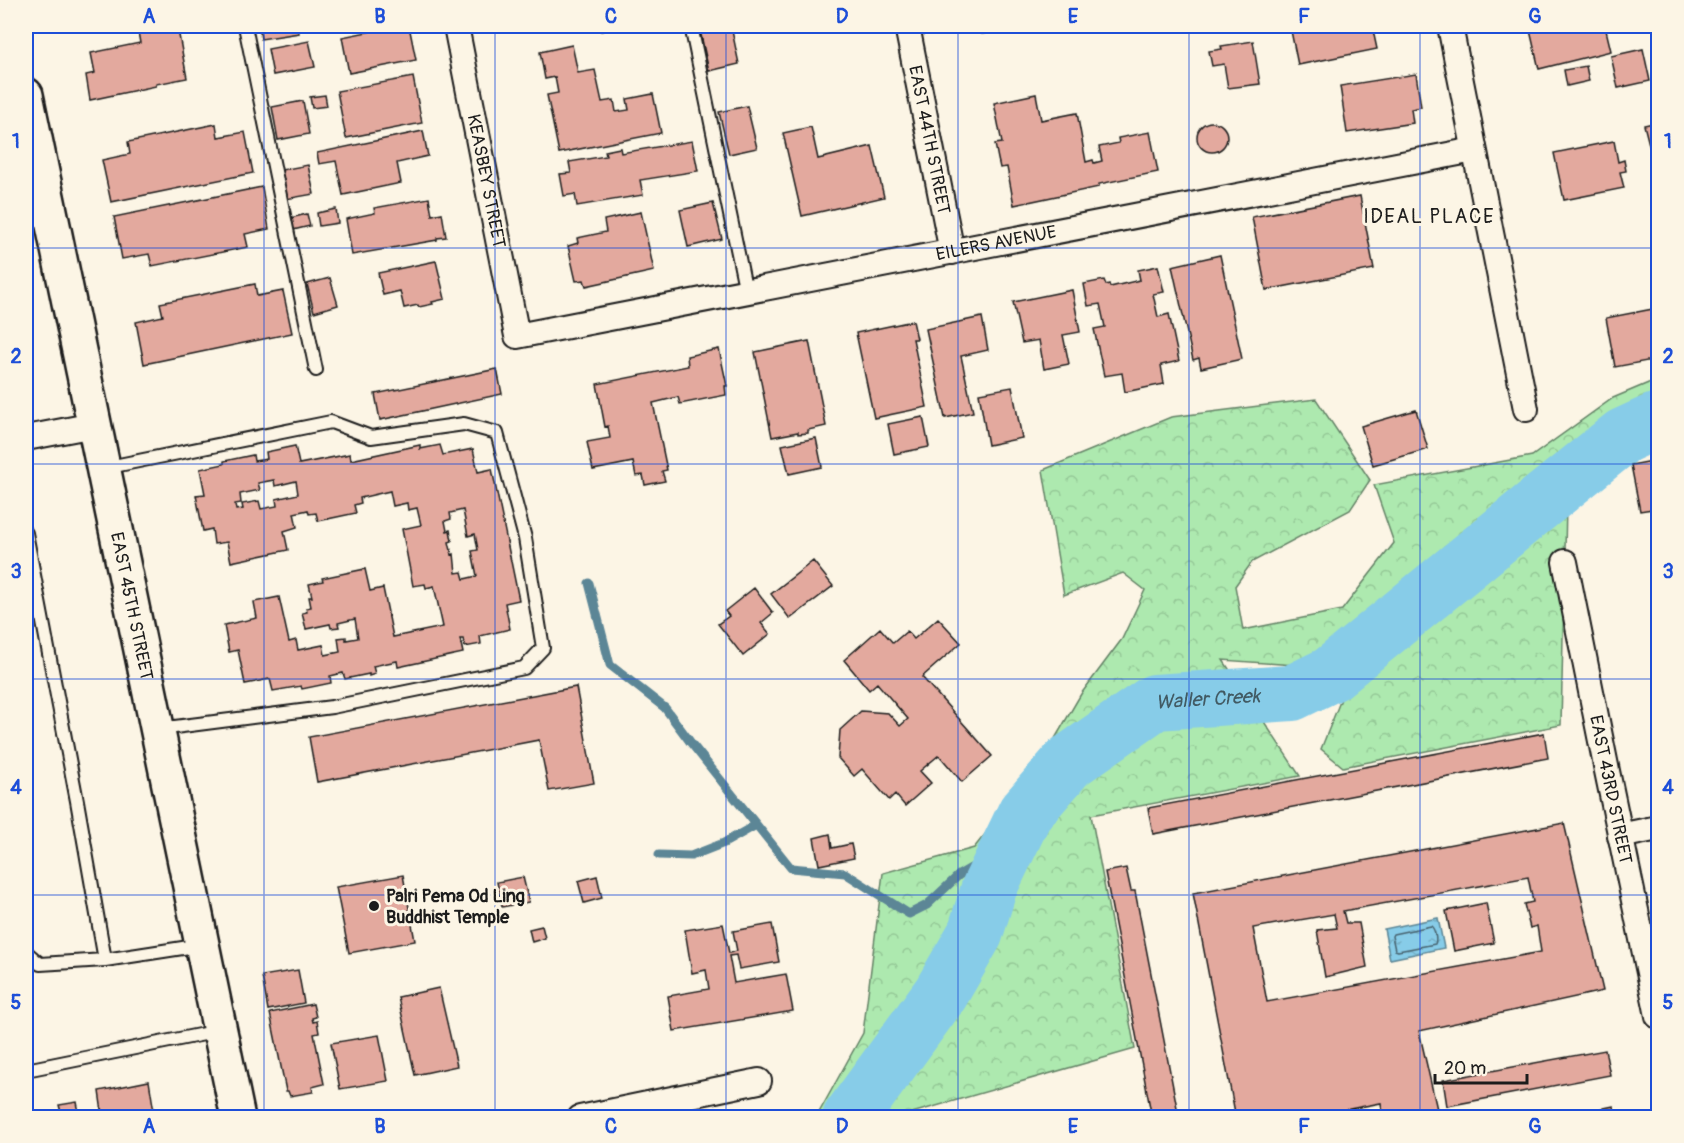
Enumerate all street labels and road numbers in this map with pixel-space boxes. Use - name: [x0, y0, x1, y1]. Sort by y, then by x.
- street label: EAST 44TH STREET: [904, 63, 956, 216]
- street label: KEASBEY STREET: [462, 112, 511, 250]
- street label: EILERS AVENUE: [934, 220, 1058, 266]
- street label: EAST 45TH STREET: [105, 530, 158, 682]
- street label: EAST 43RD STREET: [1585, 713, 1638, 866]

